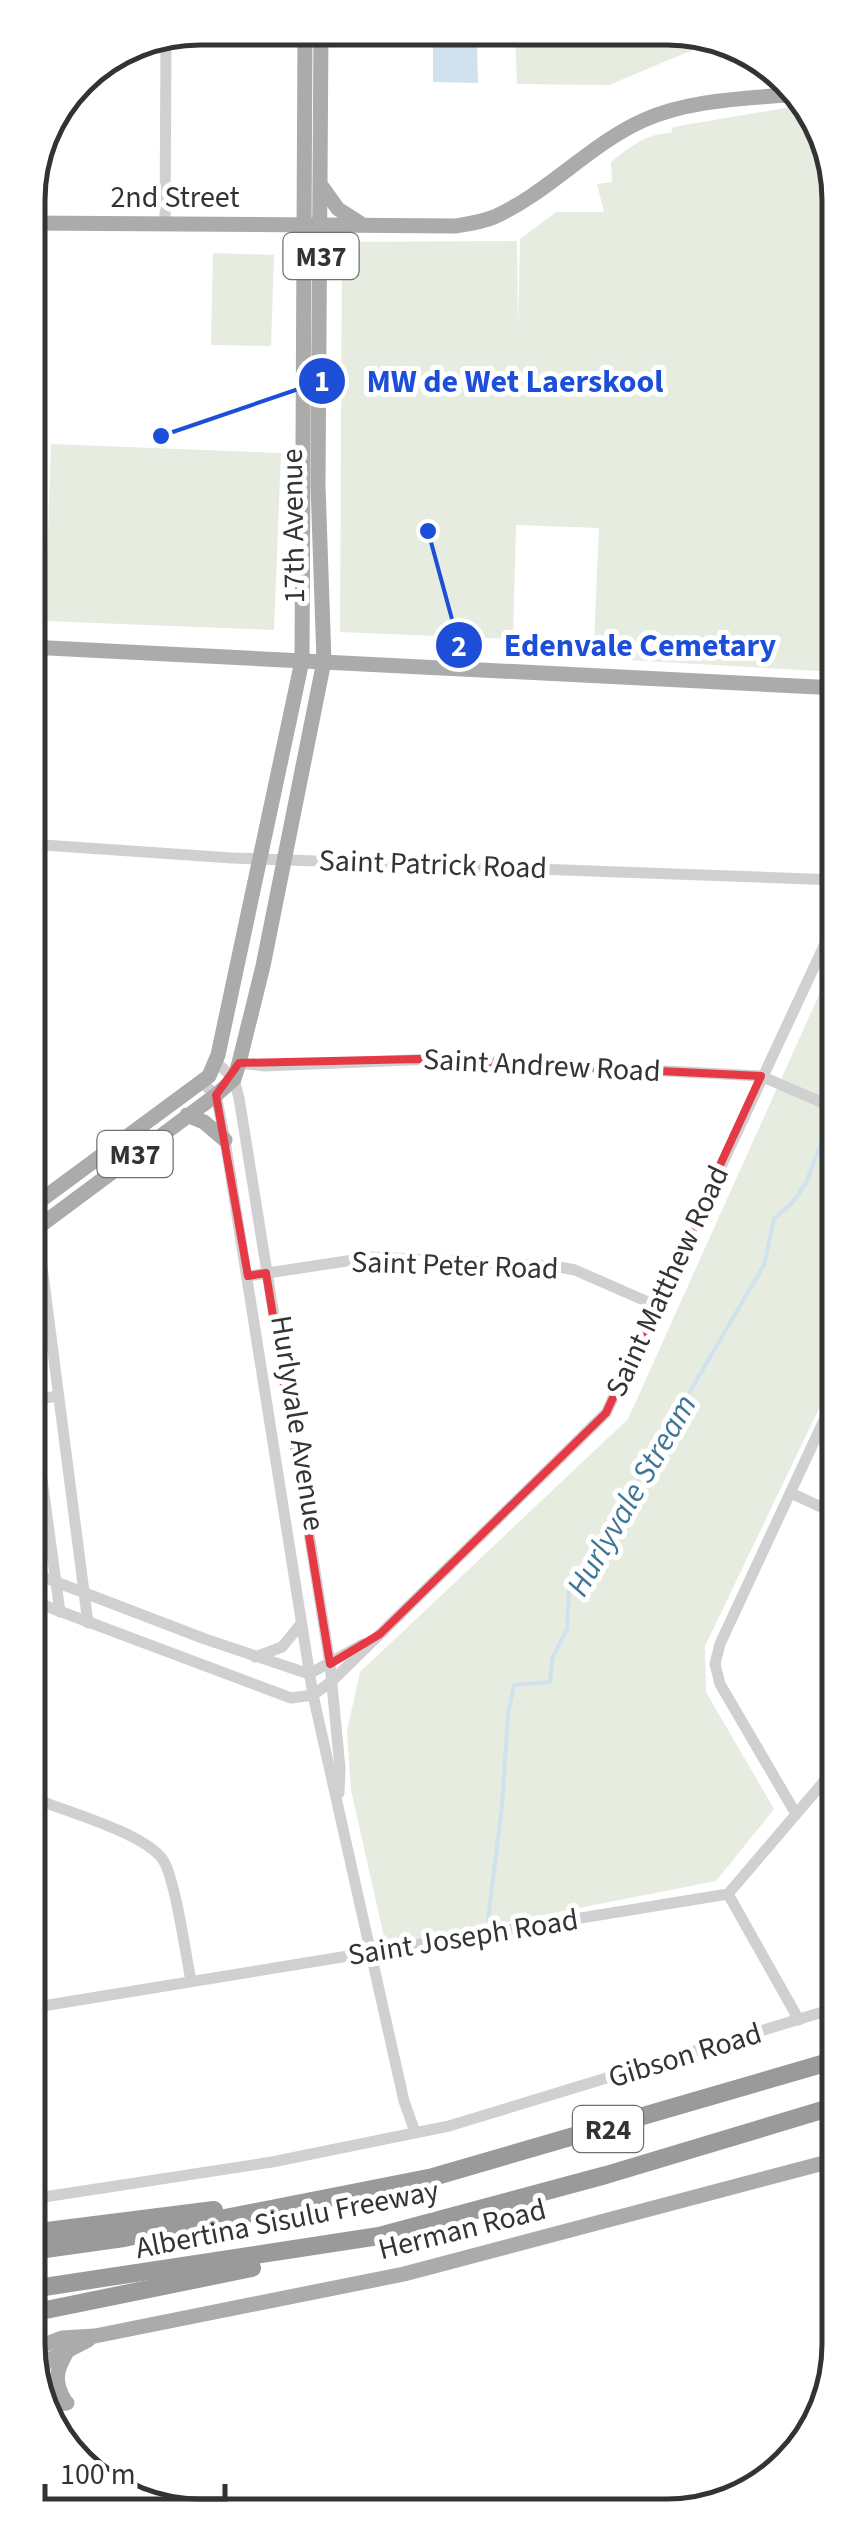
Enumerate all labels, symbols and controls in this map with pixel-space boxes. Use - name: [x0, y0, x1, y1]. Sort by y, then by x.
- street label: 2nd Street: [110, 176, 240, 219]
- road number: M37: [284, 233, 358, 279]
- callout: MW de Wet Laerskool: [297, 350, 684, 412]
- text: MW de Wet Laerskool: [366, 359, 664, 405]
- text: 1: [314, 360, 330, 403]
- street label: 17th Avenue: [271, 448, 316, 604]
- callout: Edenvale Cemetary: [434, 614, 796, 676]
- text: Edenvale Cemetary: [504, 623, 777, 669]
- text: 2: [451, 625, 467, 668]
- street label: Saint Patrick Road: [318, 839, 548, 890]
- street label: Saint Andrew Road: [422, 1038, 662, 1093]
- road number: M37: [98, 1131, 172, 1177]
- street label: Saint Matthew Road: [595, 1159, 740, 1404]
- street label: Saint Peter Road: [351, 1240, 559, 1291]
- street label: Hurlyvale Avenue: [259, 1312, 336, 1534]
- water label: Hurlyvale Stream: [555, 1386, 708, 1605]
- street label: Saint Joseph Road: [345, 1898, 581, 1977]
- street label: Gibson Road: [603, 2012, 767, 2099]
- road number: R24: [573, 2106, 643, 2152]
- street label: Albertina Sisulu Freeway: [132, 2169, 442, 2270]
- street label: Herman Road: [374, 2188, 551, 2271]
- scale bar: [45, 2439, 225, 2501]
- text: 100 m: [60, 2453, 136, 2496]

